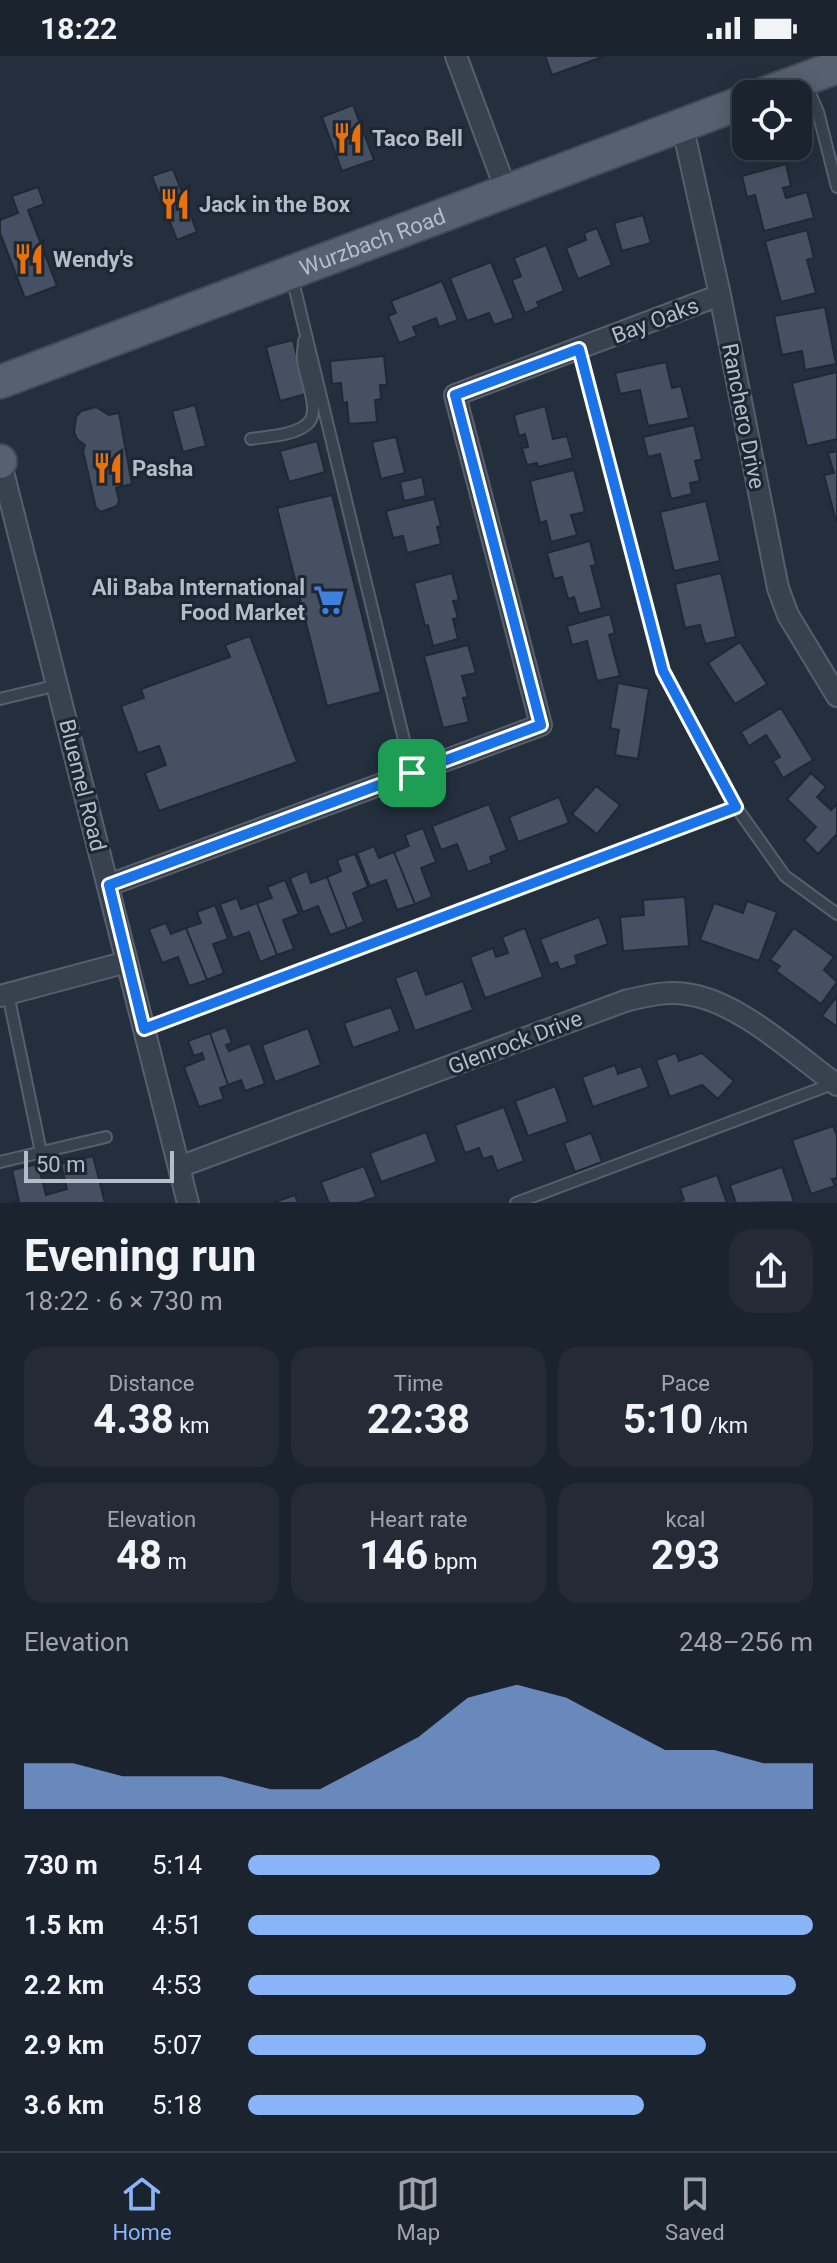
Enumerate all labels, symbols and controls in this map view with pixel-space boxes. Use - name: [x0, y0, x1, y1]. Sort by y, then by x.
- text: 18:22: [40, 11, 117, 46]
- map controls: [732, 80, 812, 160]
- button: locate: [732, 80, 812, 160]
- restaurant icon: Taco Bell: [331, 121, 365, 155]
- place label: Taco Bell: [372, 126, 463, 151]
- restaurant icon: Jack in the Box: [158, 187, 192, 221]
- place label: Jack in the Box: [199, 192, 351, 217]
- street label: Wurzbach Road: [296, 203, 449, 281]
- restaurant icon: Wendy's: [12, 242, 46, 276]
- place label: Wendy's: [53, 247, 134, 272]
- street label: Bay Oaks: [608, 292, 702, 348]
- street label: Ranchero Drive: [717, 341, 770, 491]
- restaurant icon: Pasha: [91, 451, 125, 485]
- place label: Pasha: [132, 456, 193, 481]
- place label: Ali Baba International Food Market: [92, 575, 306, 625]
- supermarket icon: Ali Baba International Food Market: [312, 583, 346, 617]
- street label: Bluemel Road: [54, 717, 111, 854]
- pin: [378, 739, 446, 807]
- icon: arrive: [390, 751, 434, 795]
- street label: Glenrock Drive: [445, 1005, 586, 1079]
- scale bar: [24, 1147, 174, 1183]
- text: 50 m: [36, 1152, 85, 1177]
- button: share: [729, 1229, 813, 1313]
- text: Evening run: [24, 1230, 256, 1282]
- text: 18:22 · 6 × 730 m: [24, 1286, 223, 1316]
- text: Distance: [109, 1371, 194, 1396]
- text: Time: [394, 1371, 443, 1396]
- text: Pace: [661, 1371, 710, 1396]
- text: 4.38: [93, 1396, 174, 1443]
- text: 22:38: [367, 1396, 470, 1443]
- text: 5:10: [623, 1396, 703, 1443]
- text: km: [174, 1413, 210, 1438]
- text: /km: [703, 1413, 748, 1438]
- text: Elevation: [107, 1507, 196, 1532]
- text: Heart rate: [370, 1507, 467, 1532]
- text: kcal: [666, 1507, 705, 1532]
- text: 48: [116, 1532, 162, 1579]
- text: 146: [359, 1532, 428, 1579]
- text: 293: [651, 1532, 720, 1579]
- text: m: [162, 1549, 187, 1574]
- text: bpm: [428, 1549, 478, 1574]
- text: Elevation: [24, 1627, 129, 1657]
- text: 248–256 m: [679, 1627, 813, 1657]
- text: 730 m: [24, 1850, 98, 1880]
- text: 5:14: [152, 1850, 202, 1880]
- text: 1.5 km: [24, 1910, 104, 1940]
- text: 4:51: [152, 1910, 202, 1940]
- text: 2.2 km: [24, 1970, 104, 2000]
- text: 4:53: [152, 1970, 202, 2000]
- text: 2.9 km: [24, 2030, 104, 2060]
- text: 5:07: [152, 2030, 202, 2060]
- text: 3.6 km: [24, 2090, 104, 2120]
- text: 5:18: [152, 2090, 202, 2120]
- tab: Home: [112, 2172, 172, 2245]
- tab: Map: [396, 2172, 440, 2245]
- tab: Saved: [665, 2172, 725, 2245]

